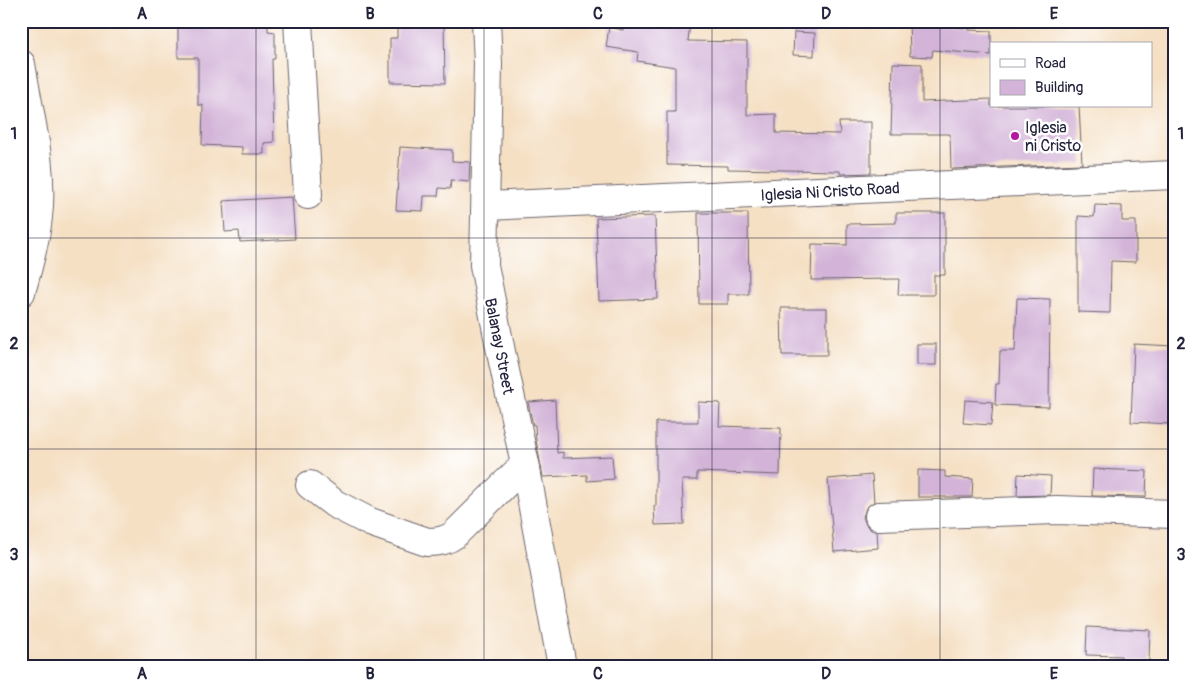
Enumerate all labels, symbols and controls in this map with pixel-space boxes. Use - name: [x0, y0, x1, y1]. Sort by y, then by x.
- text: A: [137, 4, 148, 24]
- text: B: [365, 4, 375, 24]
- text: C: [593, 4, 603, 24]
- text: D: [821, 4, 831, 24]
- text: E: [1050, 4, 1059, 24]
- legend: [990, 42, 1152, 108]
- text: Road: [1035, 54, 1066, 73]
- text: Building: [1035, 78, 1083, 97]
- place label: Iglesia ni Cristo: [1025, 118, 1081, 156]
- text: 1: [11, 124, 17, 144]
- text: 1: [1178, 124, 1184, 144]
- marker: Iglesia ni Cristo: [1009, 130, 1021, 142]
- street label: Iglesia Ni Cristo Road: [760, 178, 900, 206]
- street label: Balanay Street: [480, 296, 518, 396]
- text: 2: [10, 334, 19, 354]
- text: 2: [1177, 334, 1186, 354]
- text: 3: [10, 545, 19, 565]
- text: 3: [1177, 545, 1186, 565]
- text: A: [137, 664, 148, 684]
- text: B: [365, 664, 375, 684]
- text: C: [593, 664, 603, 684]
- text: D: [821, 664, 831, 684]
- text: E: [1050, 664, 1059, 684]

